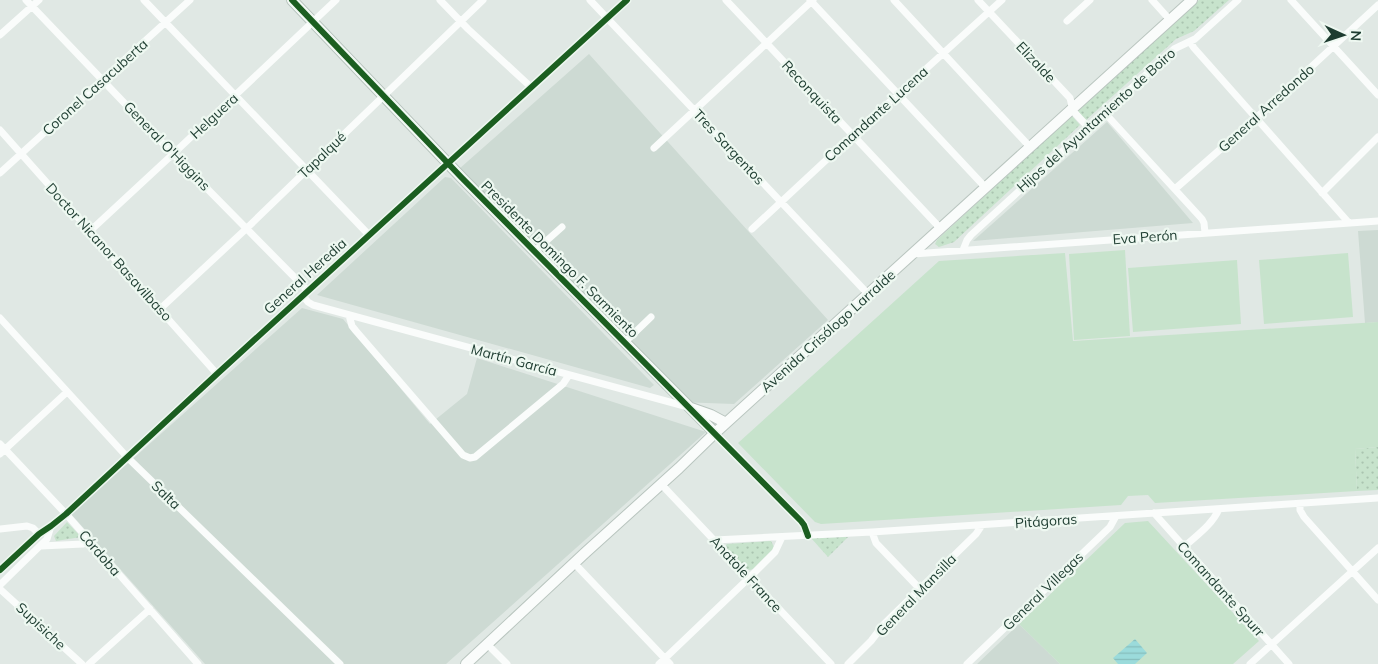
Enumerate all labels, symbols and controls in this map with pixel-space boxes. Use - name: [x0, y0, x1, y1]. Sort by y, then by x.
- north arrow: [1318, 10, 1368, 60]
- text: N: [1347, 30, 1365, 41]
- street label: Coronel Casacuberta: [39, 35, 151, 139]
- street label: Elizalde: [1012, 38, 1060, 86]
- street label: Hijos del Ayuntamiento de Boiro: [1013, 44, 1179, 196]
- street label: Reconquista: [778, 57, 846, 127]
- street label: General Arredondo: [1214, 60, 1318, 156]
- street label: Comandante Lucena: [820, 63, 932, 165]
- street label: Helguera: [186, 89, 242, 143]
- street label: General O'Higgins: [120, 98, 214, 195]
- street label: Tres Sargentos: [689, 105, 769, 189]
- street label: Tapalqué: [294, 128, 350, 182]
- street label: Presidente Domingo F. Sarmiento: [477, 176, 643, 342]
- street label: Doctor Nicanor Basavilbaso: [42, 179, 176, 325]
- street label: Eva Perón: [1112, 226, 1178, 248]
- street label: General Heredia: [260, 234, 350, 318]
- street label: Avenida Crisólogo Larralde: [757, 266, 899, 396]
- street label: Martín García: [469, 340, 559, 380]
- street label: Salta: [148, 477, 184, 513]
- street label: Pitágoras: [1014, 510, 1078, 532]
- street label: Córdoba: [75, 526, 125, 580]
- street label: Anatole France: [706, 532, 786, 616]
- street label: Comandante Spurr: [1173, 537, 1269, 641]
- street label: General Villegas: [999, 548, 1087, 634]
- street label: General Mansilla: [872, 550, 960, 640]
- street label: Supisiche: [12, 598, 70, 654]

